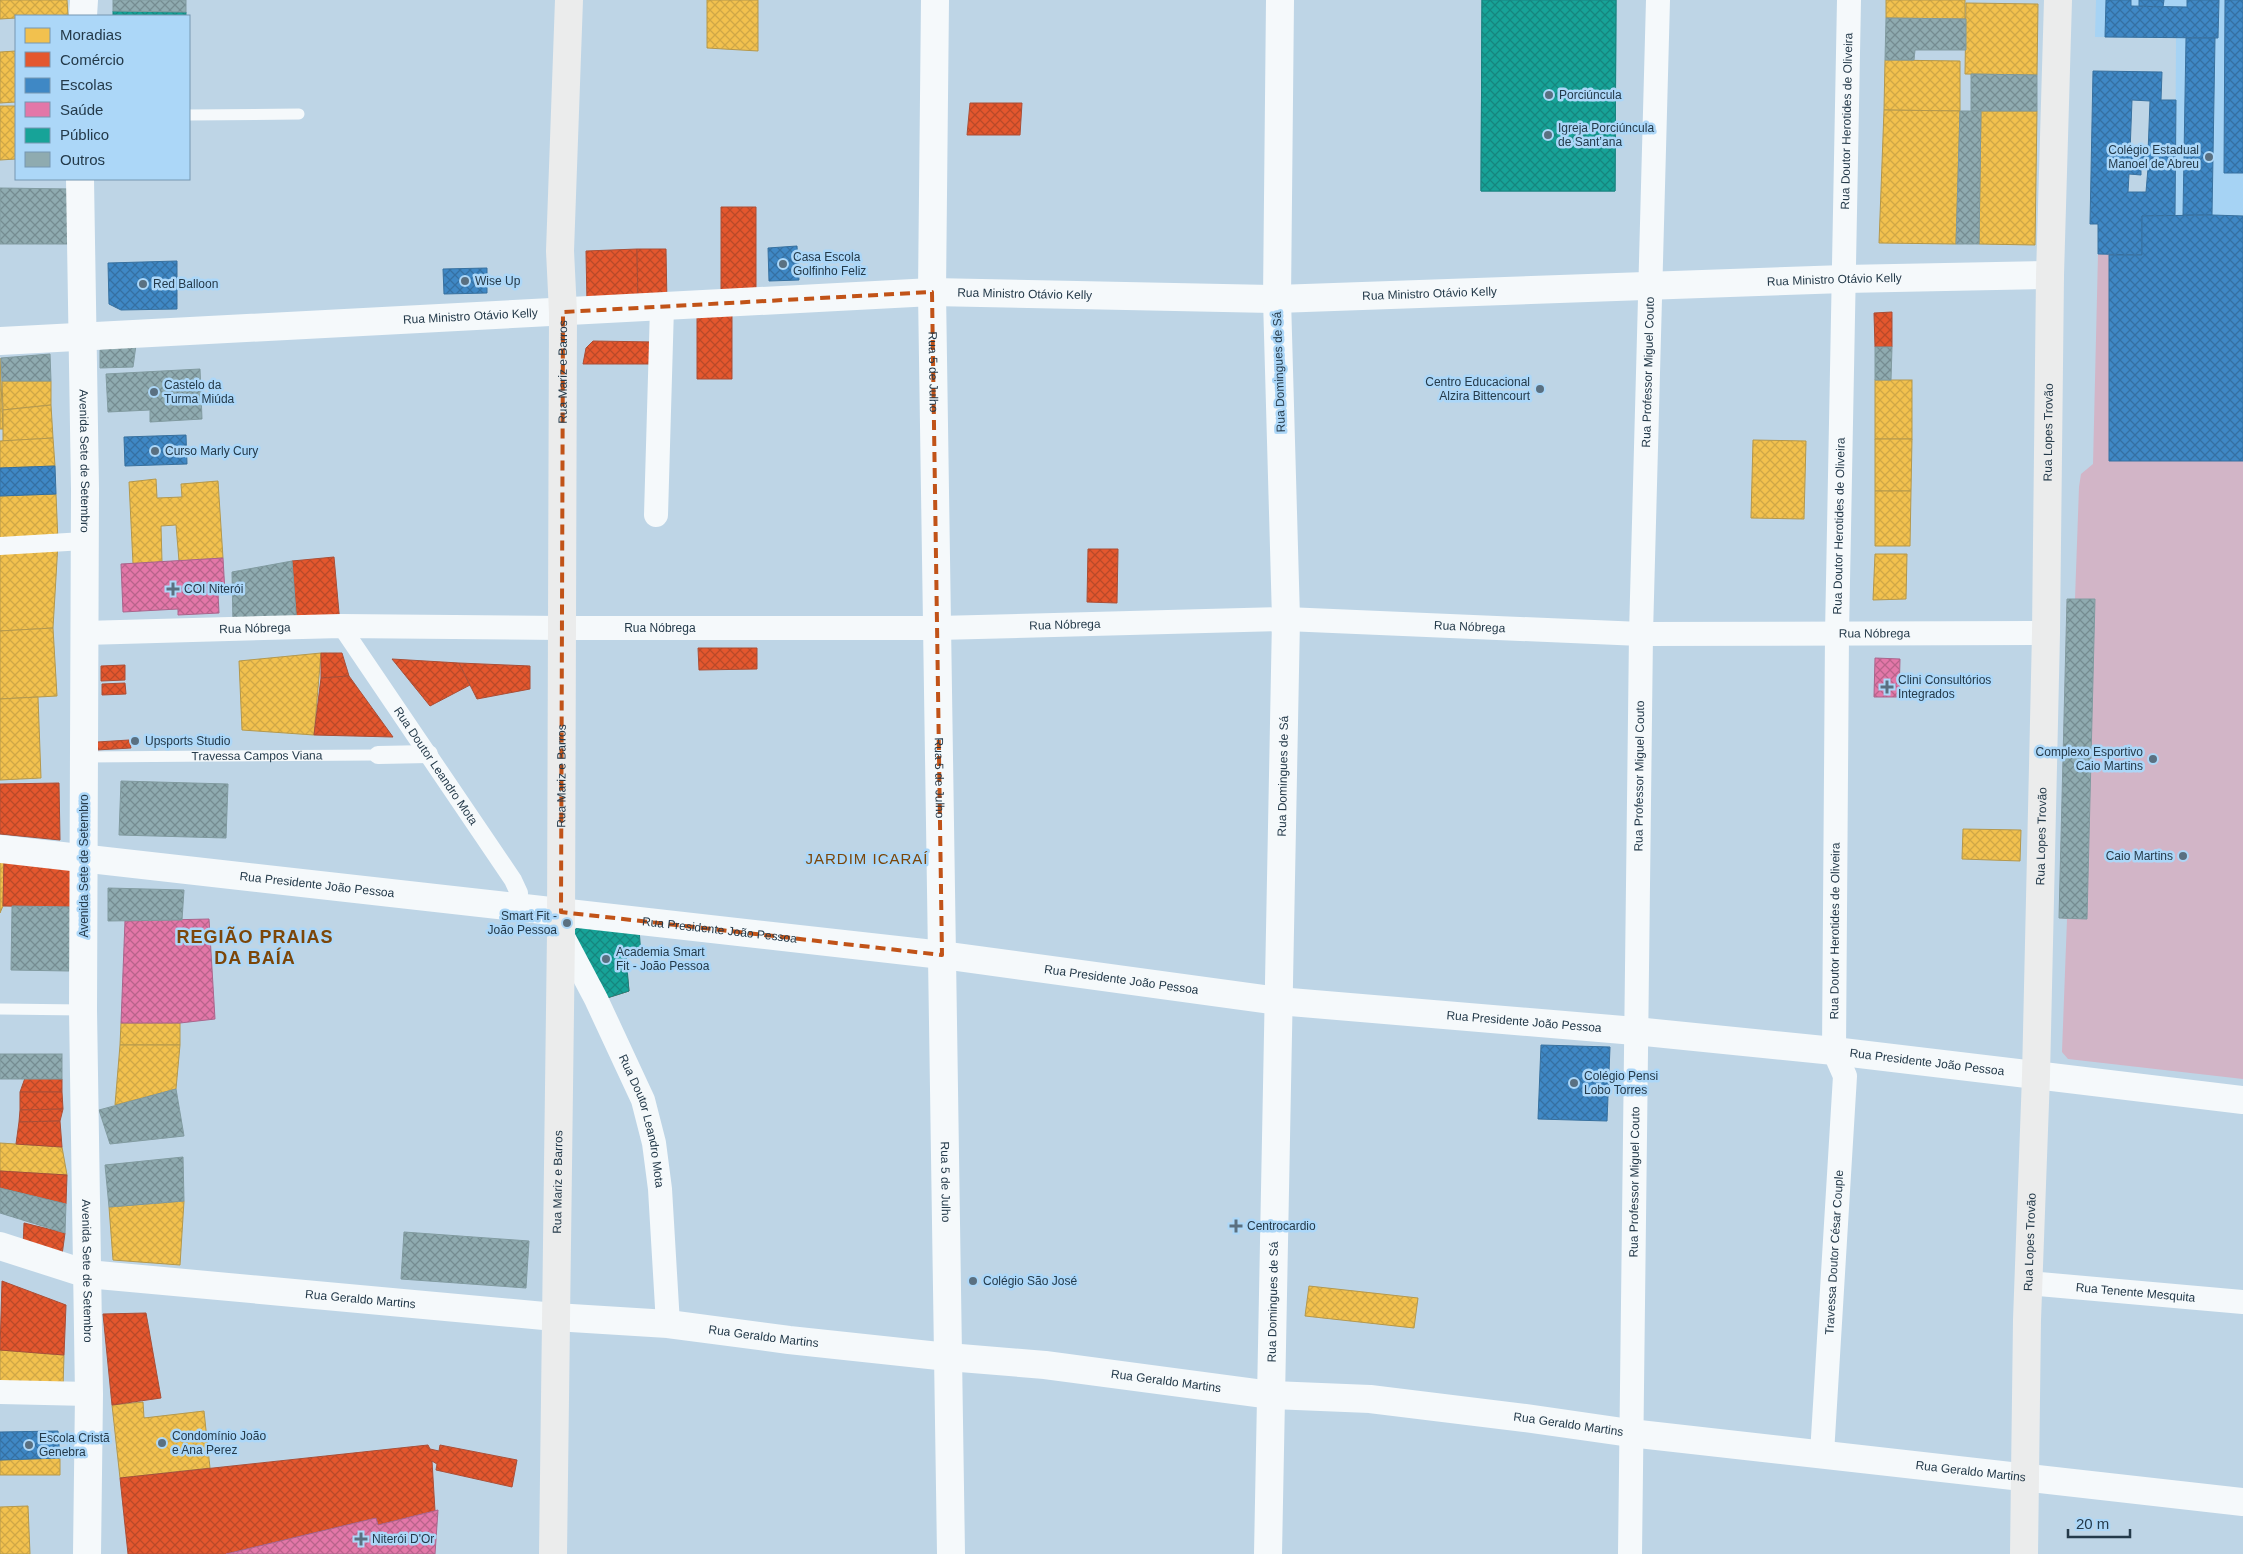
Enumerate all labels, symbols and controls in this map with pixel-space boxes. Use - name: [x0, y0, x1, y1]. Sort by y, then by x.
- legend: [15, 15, 190, 180]
- text: Moradias: [60, 26, 122, 43]
- street label: Rua Doutor Herotides de Oliveira: [1838, 32, 1855, 210]
- text: Comércio: [60, 51, 124, 68]
- text: Escolas: [60, 76, 113, 93]
- place label: Porciúncula: [1559, 88, 1622, 102]
- marker: Porciúncula: [1543, 89, 1555, 101]
- text: Saúde: [60, 101, 103, 118]
- place label: Igreja Porciúncula de Sant’ana: [1558, 121, 1654, 149]
- text: Público: [60, 126, 109, 143]
- marker: Igreja Porciúncula de Sant’ana: [1542, 129, 1554, 141]
- place label: Colégio Estadual Manoel de Abreu: [2108, 143, 2199, 171]
- text: Outros: [60, 151, 105, 168]
- marker: Colégio Estadual Manoel de Abreu: [2203, 151, 2215, 163]
- place label: Casa Escola Golfinho Feliz: [793, 250, 866, 278]
- marker: Casa Escola Golfinho Feliz: [777, 258, 789, 270]
- street label: Rua Ministro Otávio Kelly: [1767, 271, 1902, 289]
- place label: Wise Up: [475, 274, 521, 288]
- marker: Wise Up: [459, 275, 471, 287]
- place label: Red Balloon: [153, 277, 218, 291]
- marker: Red Balloon: [137, 278, 149, 290]
- street label: Rua Ministro Otávio Kelly: [1362, 284, 1497, 303]
- street label: Rua Ministro Otávio Kelly: [957, 286, 1092, 302]
- street label: Rua Professor Miguel Couto: [1639, 296, 1657, 448]
- street label: Rua Ministro Otávio Kelly: [403, 306, 538, 327]
- street label: Rua Domingues de Sá: [1270, 311, 1288, 433]
- street label: Rua Mariz e Barros: [556, 320, 570, 424]
- street label: Rua 5 de Julho: [926, 331, 941, 413]
- place label: Centro Educacional Alzira Bittencourt: [1425, 375, 1531, 403]
- place label: Castelo da Turma Miúda: [164, 378, 235, 406]
- marker: Centro Educacional Alzira Bittencourt: [1534, 383, 1546, 395]
- street label: Rua Lopes Trovão: [2041, 383, 2056, 481]
- marker: Castelo da Turma Miúda: [148, 386, 160, 398]
- street label: Avenida Sete de Setembro: [76, 389, 92, 533]
- street label: Rua Doutor Herotides de Oliveira: [1830, 437, 1848, 615]
- place label: Curso Marly Cury: [165, 444, 258, 458]
- marker: Curso Marly Cury: [149, 445, 161, 457]
- marker: COI Niterói: [166, 582, 180, 596]
- place label: COI Niterói: [184, 582, 243, 596]
- street label: Rua Nóbrega: [1029, 617, 1101, 633]
- street label: Rua Nóbrega: [1434, 618, 1506, 635]
- street label: Rua Nóbrega: [219, 620, 291, 636]
- street label: Rua Nóbrega: [624, 621, 696, 635]
- street label: Rua Nóbrega: [1839, 626, 1911, 641]
- place label: Clini Consultórios Integrados: [1898, 673, 1991, 701]
- marker: Clini Consultórios Integrados: [1880, 680, 1894, 694]
- street label: Rua Professor Miguel Couto: [1631, 700, 1647, 852]
- street label: Rua Doutor Leandro Mota: [391, 704, 481, 828]
- street label: Rua Domingues de Sá: [1275, 715, 1291, 837]
- street label: Rua Mariz e Barros: [554, 724, 569, 828]
- place label: Upsports Studio: [145, 734, 231, 748]
- marker: Upsports Studio: [129, 735, 141, 747]
- street label: Rua 5 de Julho: [932, 737, 947, 819]
- place label: Complexo Esportivo Caio Martins: [2036, 745, 2143, 773]
- street label: Travessa Campos Viana: [191, 748, 323, 763]
- marker: Complexo Esportivo Caio Martins: [2147, 753, 2159, 765]
- street label: Rua Lopes Trovão: [2033, 787, 2050, 886]
- street label: Avenida Sete de Setembro: [77, 794, 91, 938]
- street label: Rua Doutor Herotides de Oliveira: [1827, 842, 1843, 1020]
- place label: Caio Martins: [2106, 849, 2173, 863]
- district label: JARDIM ICARAÍ: [805, 850, 929, 867]
- marker: Caio Martins: [2177, 850, 2189, 862]
- street label: Rua Presidente João Pessoa: [239, 869, 395, 900]
- place label: Smart Fit - João Pessoa: [488, 909, 557, 937]
- street label: Rua Presidente João Pessoa: [641, 914, 798, 946]
- marker: Smart Fit - João Pessoa: [561, 917, 573, 929]
- district label: REGIÃO PRAIAS DA BAÍA: [176, 926, 334, 968]
- place label: Academia Smart Fit - João Pessoa: [616, 945, 710, 973]
- marker: Academia Smart Fit - João Pessoa: [600, 953, 612, 965]
- street label: Rua Presidente João Pessoa: [1043, 962, 1200, 997]
- street label: Rua Presidente João Pessoa: [1446, 1008, 1603, 1035]
- street label: Rua Presidente João Pessoa: [1849, 1046, 2005, 1078]
- street label: Rua Doutor Leandro Mota: [616, 1052, 667, 1189]
- place label: Colégio Pensi Lobo Torres: [1584, 1069, 1658, 1097]
- marker: Colégio Pensi Lobo Torres: [1568, 1077, 1580, 1089]
- street label: Rua Professor Miguel Couto: [1627, 1106, 1642, 1258]
- street label: Rua Mariz e Barros: [550, 1130, 565, 1234]
- street label: Rua 5 de Julho: [938, 1141, 953, 1223]
- street label: Travessa Doutor César Couple: [1822, 1169, 1846, 1335]
- street label: Rua Lopes Trovão: [2021, 1192, 2039, 1291]
- street label: Avenida Sete de Setembro: [79, 1199, 95, 1343]
- marker: Centrocardio: [1229, 1219, 1243, 1233]
- place label: Centrocardio: [1247, 1219, 1316, 1233]
- street label: Rua Domingues de Sá: [1265, 1241, 1281, 1363]
- place label: Colégio São José: [983, 1274, 1077, 1288]
- marker: Colégio São José: [967, 1275, 979, 1287]
- street label: Rua Tenente Mesquita: [2075, 1280, 2196, 1305]
- street label: Rua Geraldo Martins: [305, 1287, 416, 1311]
- street label: Rua Geraldo Martins: [708, 1322, 819, 1350]
- street label: Rua Geraldo Martins: [1110, 1367, 1222, 1395]
- street label: Rua Geraldo Martins: [1513, 1410, 1624, 1439]
- place label: Condomínio João e Ana Perez: [172, 1429, 266, 1457]
- place label: Escola Cristã Genebra: [39, 1431, 110, 1459]
- marker: Condomínio João e Ana Perez: [156, 1437, 168, 1449]
- marker: Escola Cristã Genebra: [23, 1439, 35, 1451]
- street label: Rua Geraldo Martins: [1915, 1458, 2027, 1485]
- scale bar: [2068, 1506, 2130, 1538]
- text: 20 m: [2076, 1515, 2109, 1532]
- marker: Niterói D'Or: [354, 1532, 368, 1546]
- place label: Niterói D'Or: [372, 1532, 434, 1546]

